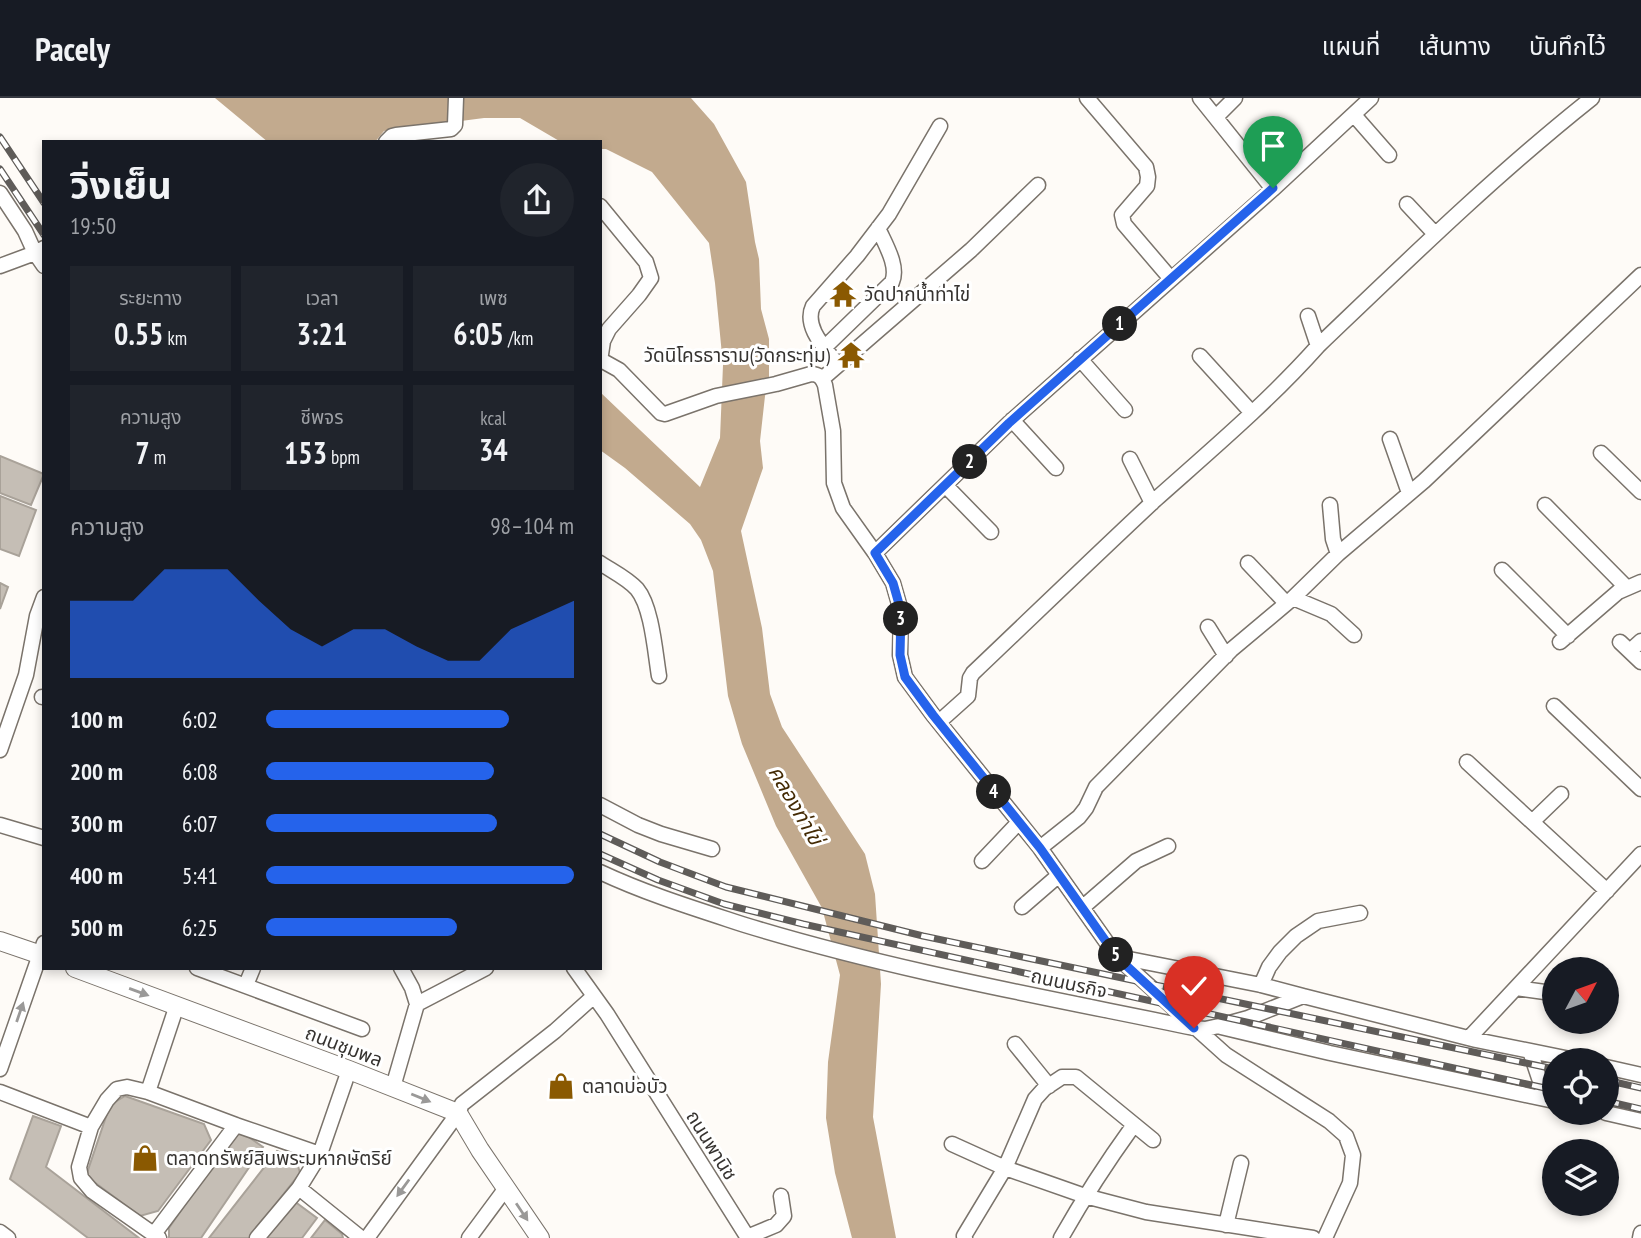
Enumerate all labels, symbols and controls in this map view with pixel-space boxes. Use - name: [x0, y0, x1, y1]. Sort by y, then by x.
- text: Pacely: [35, 27, 110, 70]
- text: แผนที่: [1322, 31, 1380, 62]
- text: เส้นทาง: [1418, 31, 1491, 62]
- text: บันทึกไว้: [1529, 31, 1606, 62]
- pin: [1243, 116, 1303, 188]
- icon: arrive: [1254, 127, 1292, 165]
- text: วิ่งเย็น: [70, 160, 172, 209]
- button: share: [500, 163, 574, 237]
- text: 19:50: [70, 211, 116, 240]
- temple icon: วัดปากน้ำท่าไข่: [828, 279, 858, 309]
- place label: วัดปากน้ำท่าไข่: [864, 281, 970, 306]
- text: ระยะทาง: [119, 286, 182, 310]
- text: เวลา: [305, 286, 339, 310]
- text: เพซ: [479, 286, 508, 310]
- pin: 1: [1102, 306, 1138, 342]
- text: 1: [1115, 311, 1124, 335]
- text: 0.55: [114, 314, 163, 353]
- text: 3:21: [297, 314, 347, 353]
- text: 6:05: [453, 314, 504, 353]
- text: km: [163, 326, 187, 350]
- text: /km: [504, 326, 533, 350]
- temple icon: วัดนิโครธาราม(วัดกระทุ่ม): [836, 340, 866, 370]
- place label: วัดนิโครธาราม(วัดกระทุ่ม): [644, 343, 831, 367]
- text: ความสูง: [120, 405, 181, 429]
- text: ชีพจร: [300, 405, 344, 429]
- text: kcal: [480, 406, 506, 430]
- text: 34: [479, 430, 508, 469]
- text: 7: [135, 433, 150, 472]
- text: 153: [284, 433, 327, 472]
- pin: 2: [953, 444, 988, 480]
- text: m: [150, 445, 166, 469]
- text: bpm: [327, 445, 360, 469]
- text: 2: [965, 449, 974, 473]
- text: 98–104 m: [490, 511, 574, 540]
- text: ความสูง: [70, 512, 144, 541]
- pin: 3: [884, 602, 918, 636]
- text: 3: [896, 606, 905, 630]
- text: 100 m: [70, 705, 123, 734]
- text: 6:02: [182, 705, 218, 734]
- text: 200 m: [70, 757, 123, 786]
- text: 6:08: [182, 757, 218, 786]
- water label: คลองท่าไข่: [763, 761, 831, 852]
- pin: 4: [976, 774, 1012, 810]
- text: 4: [989, 779, 998, 803]
- text: 300 m: [70, 809, 123, 838]
- text: 6:07: [182, 809, 218, 838]
- text: 400 m: [70, 861, 123, 890]
- text: 5:41: [182, 861, 218, 890]
- text: 500 m: [70, 913, 123, 942]
- text: 6:25: [182, 913, 218, 942]
- pin: 5: [1098, 938, 1134, 972]
- text: 5: [1111, 942, 1120, 966]
- pin: [1164, 956, 1224, 1028]
- north arrow: [1542, 957, 1619, 1034]
- map controls: [1542, 957, 1619, 1216]
- street label: ถนนนรกิจ: [1029, 963, 1109, 1003]
- icon: check: [1175, 967, 1213, 1005]
- one-way arrow: [128, 986, 149, 997]
- one-way arrow: [15, 1001, 26, 1022]
- street label: ถนนชุมพล: [302, 1020, 386, 1072]
- button: locate: [1542, 1048, 1619, 1125]
- shop icon: ตลาดบ่อบัว: [546, 1071, 576, 1101]
- place label: ตลาดบ่อบัว: [582, 1074, 668, 1098]
- one-way arrow: [410, 1093, 431, 1104]
- street label: ถนนพานิช: [681, 1106, 743, 1184]
- button: layers: [1542, 1139, 1619, 1216]
- shop icon: ตลาดทรัพย์สินพระมหากษัตริย์: [130, 1143, 160, 1173]
- place label: ตลาดทรัพย์สินพระมหากษัตริย์: [166, 1146, 392, 1170]
- one-way arrow: [397, 1179, 411, 1197]
- one-way arrow: [515, 1202, 528, 1221]

